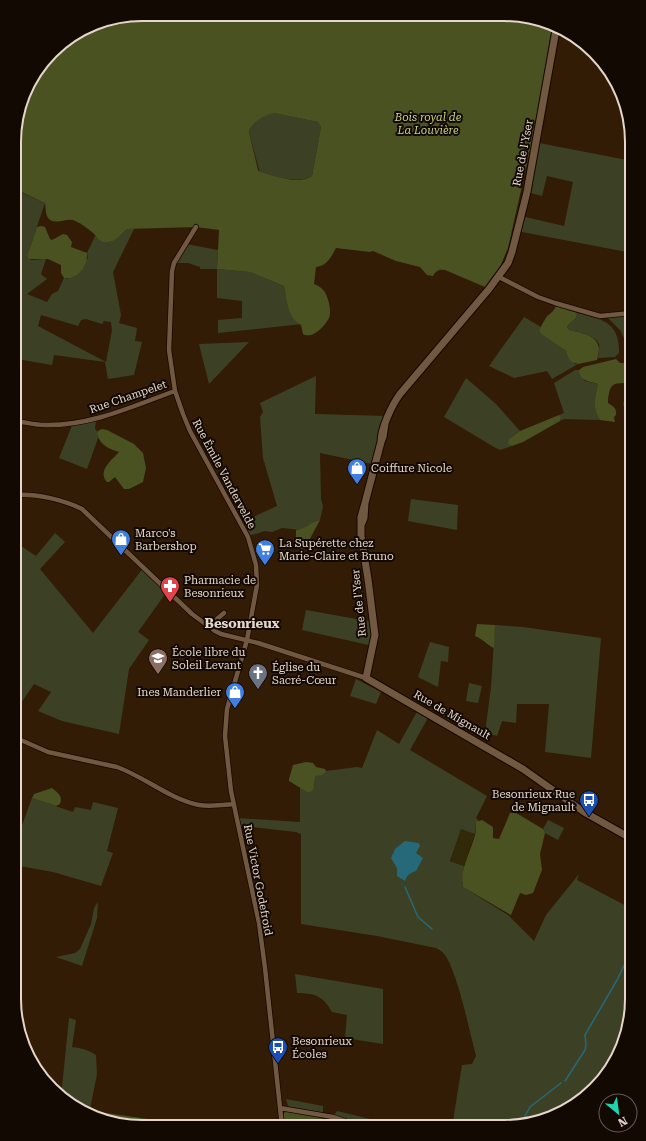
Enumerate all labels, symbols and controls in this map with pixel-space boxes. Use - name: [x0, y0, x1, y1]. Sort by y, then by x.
- park label: Bois royal de La Louvière: [394, 111, 462, 137]
- street label: Rue de l'Yser: [510, 118, 536, 187]
- street label: Rue Champelet: [88, 378, 168, 416]
- street label: Rue Émile Vandervelde: [190, 416, 259, 531]
- shop icon: Coiffure Nicole: [346, 457, 368, 485]
- place label: Coiffure Nicole: [371, 462, 452, 475]
- place label: Marco's Barbershop: [135, 527, 197, 553]
- shop icon: Marco's Barbershop: [110, 528, 132, 556]
- place label: La Supérette chez Marie-Claire et Bruno: [279, 537, 394, 563]
- supermarket icon: La Supérette chez Marie-Claire et Bruno: [254, 538, 276, 566]
- street label: Rue de l'Yser: [349, 568, 369, 637]
- place label: Pharmacie de Besonrieux: [184, 574, 256, 600]
- pharmacy icon: Pharmacie de Besonrieux: [159, 575, 181, 603]
- district label: Besonrieux: [204, 616, 280, 631]
- place label: École libre du Soleil Levant: [172, 645, 246, 672]
- school or university icon: École libre du Soleil Levant: [147, 647, 169, 675]
- place label: Église du Sacré-Cœur: [272, 660, 337, 687]
- church icon: Église du Sacré-Cœur: [247, 662, 269, 690]
- shop icon: Ines Manderlier: [224, 681, 246, 709]
- place label: Ines Manderlier: [137, 686, 221, 699]
- street label: Rue de Mignault: [411, 688, 493, 742]
- place label: Besonrieux Rue de Mignault: [492, 788, 575, 814]
- bus stop icon: Besonrieux Rue de Mignault: [578, 789, 600, 817]
- street label: Rue Victor Godefroid: [241, 823, 275, 937]
- place label: Besonrieux Écoles: [292, 1035, 353, 1061]
- bus stop icon: Besonrieux Écoles: [267, 1036, 289, 1064]
- north arrow: [598, 1093, 638, 1133]
- text: N: [615, 1114, 629, 1129]

